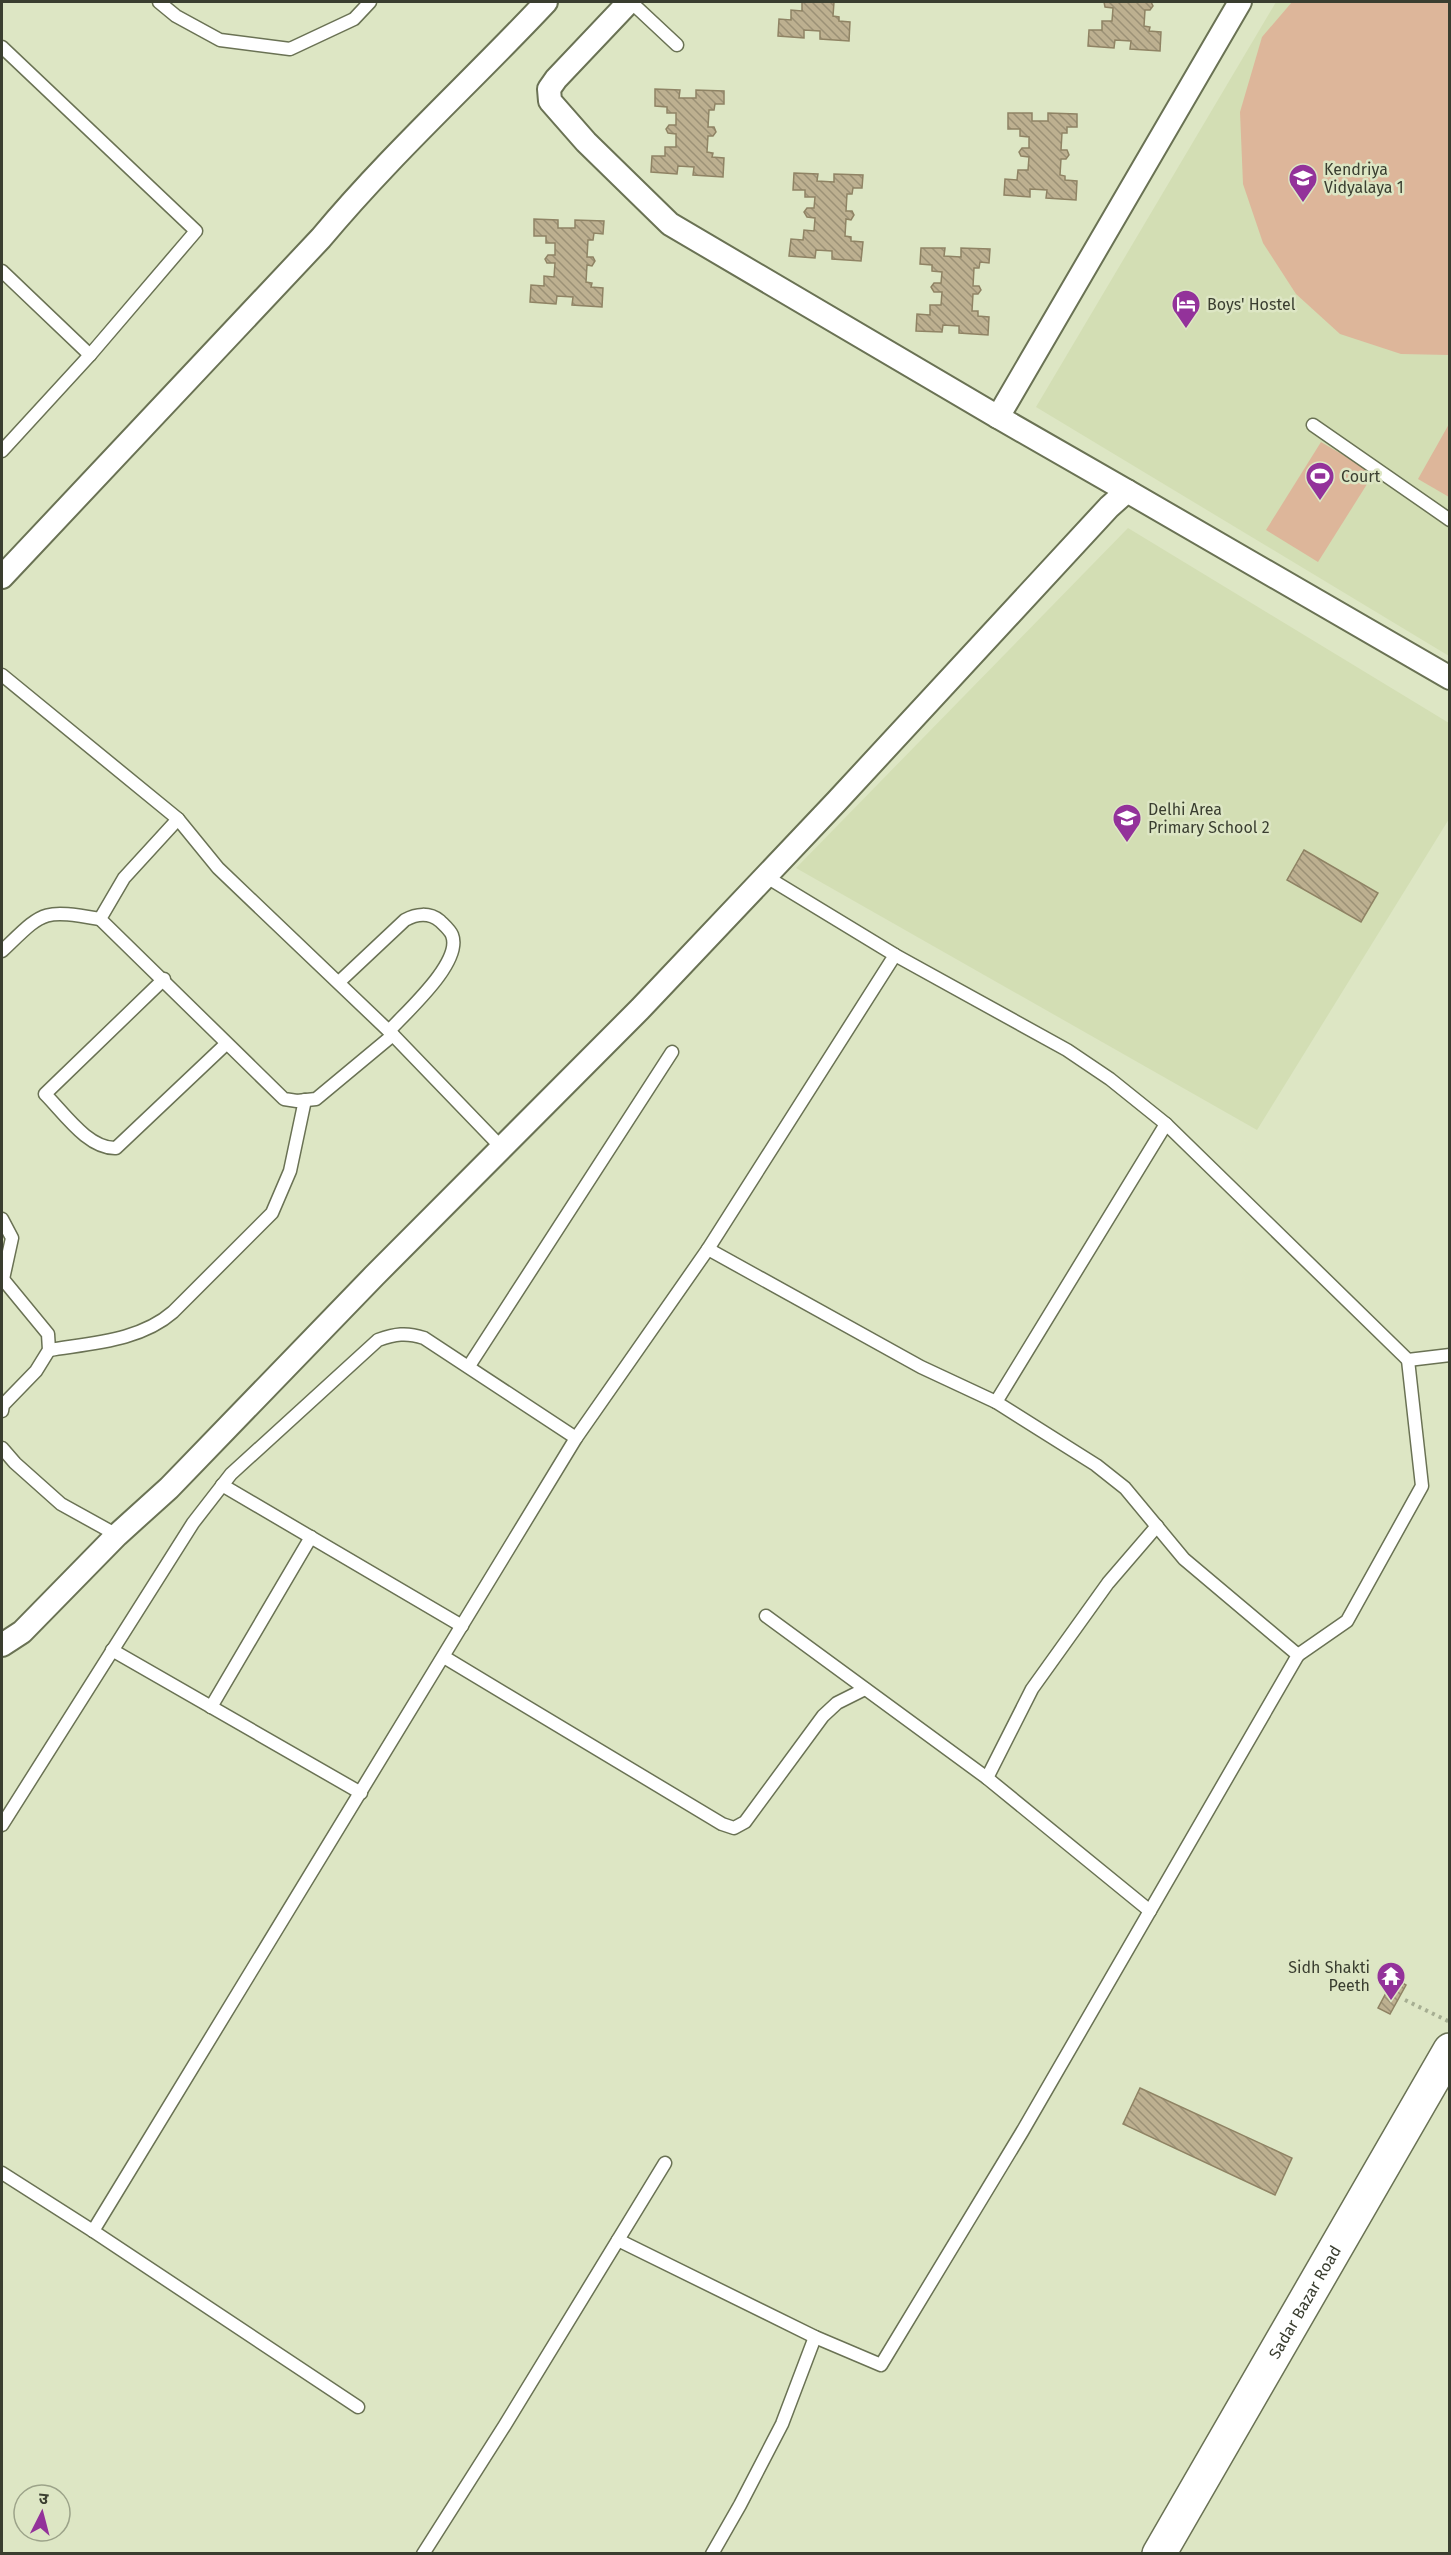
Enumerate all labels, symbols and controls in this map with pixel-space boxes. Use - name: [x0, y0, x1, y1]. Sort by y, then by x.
- place label: Kendriya Vidyalaya 1: [1324, 160, 1404, 197]
- school or university icon: Kendriya Vidyalaya 1: [1287, 162, 1319, 204]
- hotel icon: Boys' Hostel: [1170, 288, 1202, 330]
- place label: Boys' Hostel: [1207, 295, 1296, 314]
- sports icon: Court: [1304, 460, 1336, 502]
- place label: Court: [1341, 467, 1380, 486]
- place label: Delhi Area Primary School 2: [1148, 800, 1270, 837]
- school or university icon: Delhi Area Primary School 2: [1111, 802, 1143, 844]
- place label: Sidh Shakti Peeth: [1288, 1958, 1370, 1995]
- temple icon: Sidh Shakti Peeth: [1375, 1960, 1407, 2002]
- street label: Sadar Bazar Road: [1264, 2242, 1345, 2362]
- north arrow: [12, 2483, 72, 2543]
- text: उ: [38, 2489, 50, 2509]

